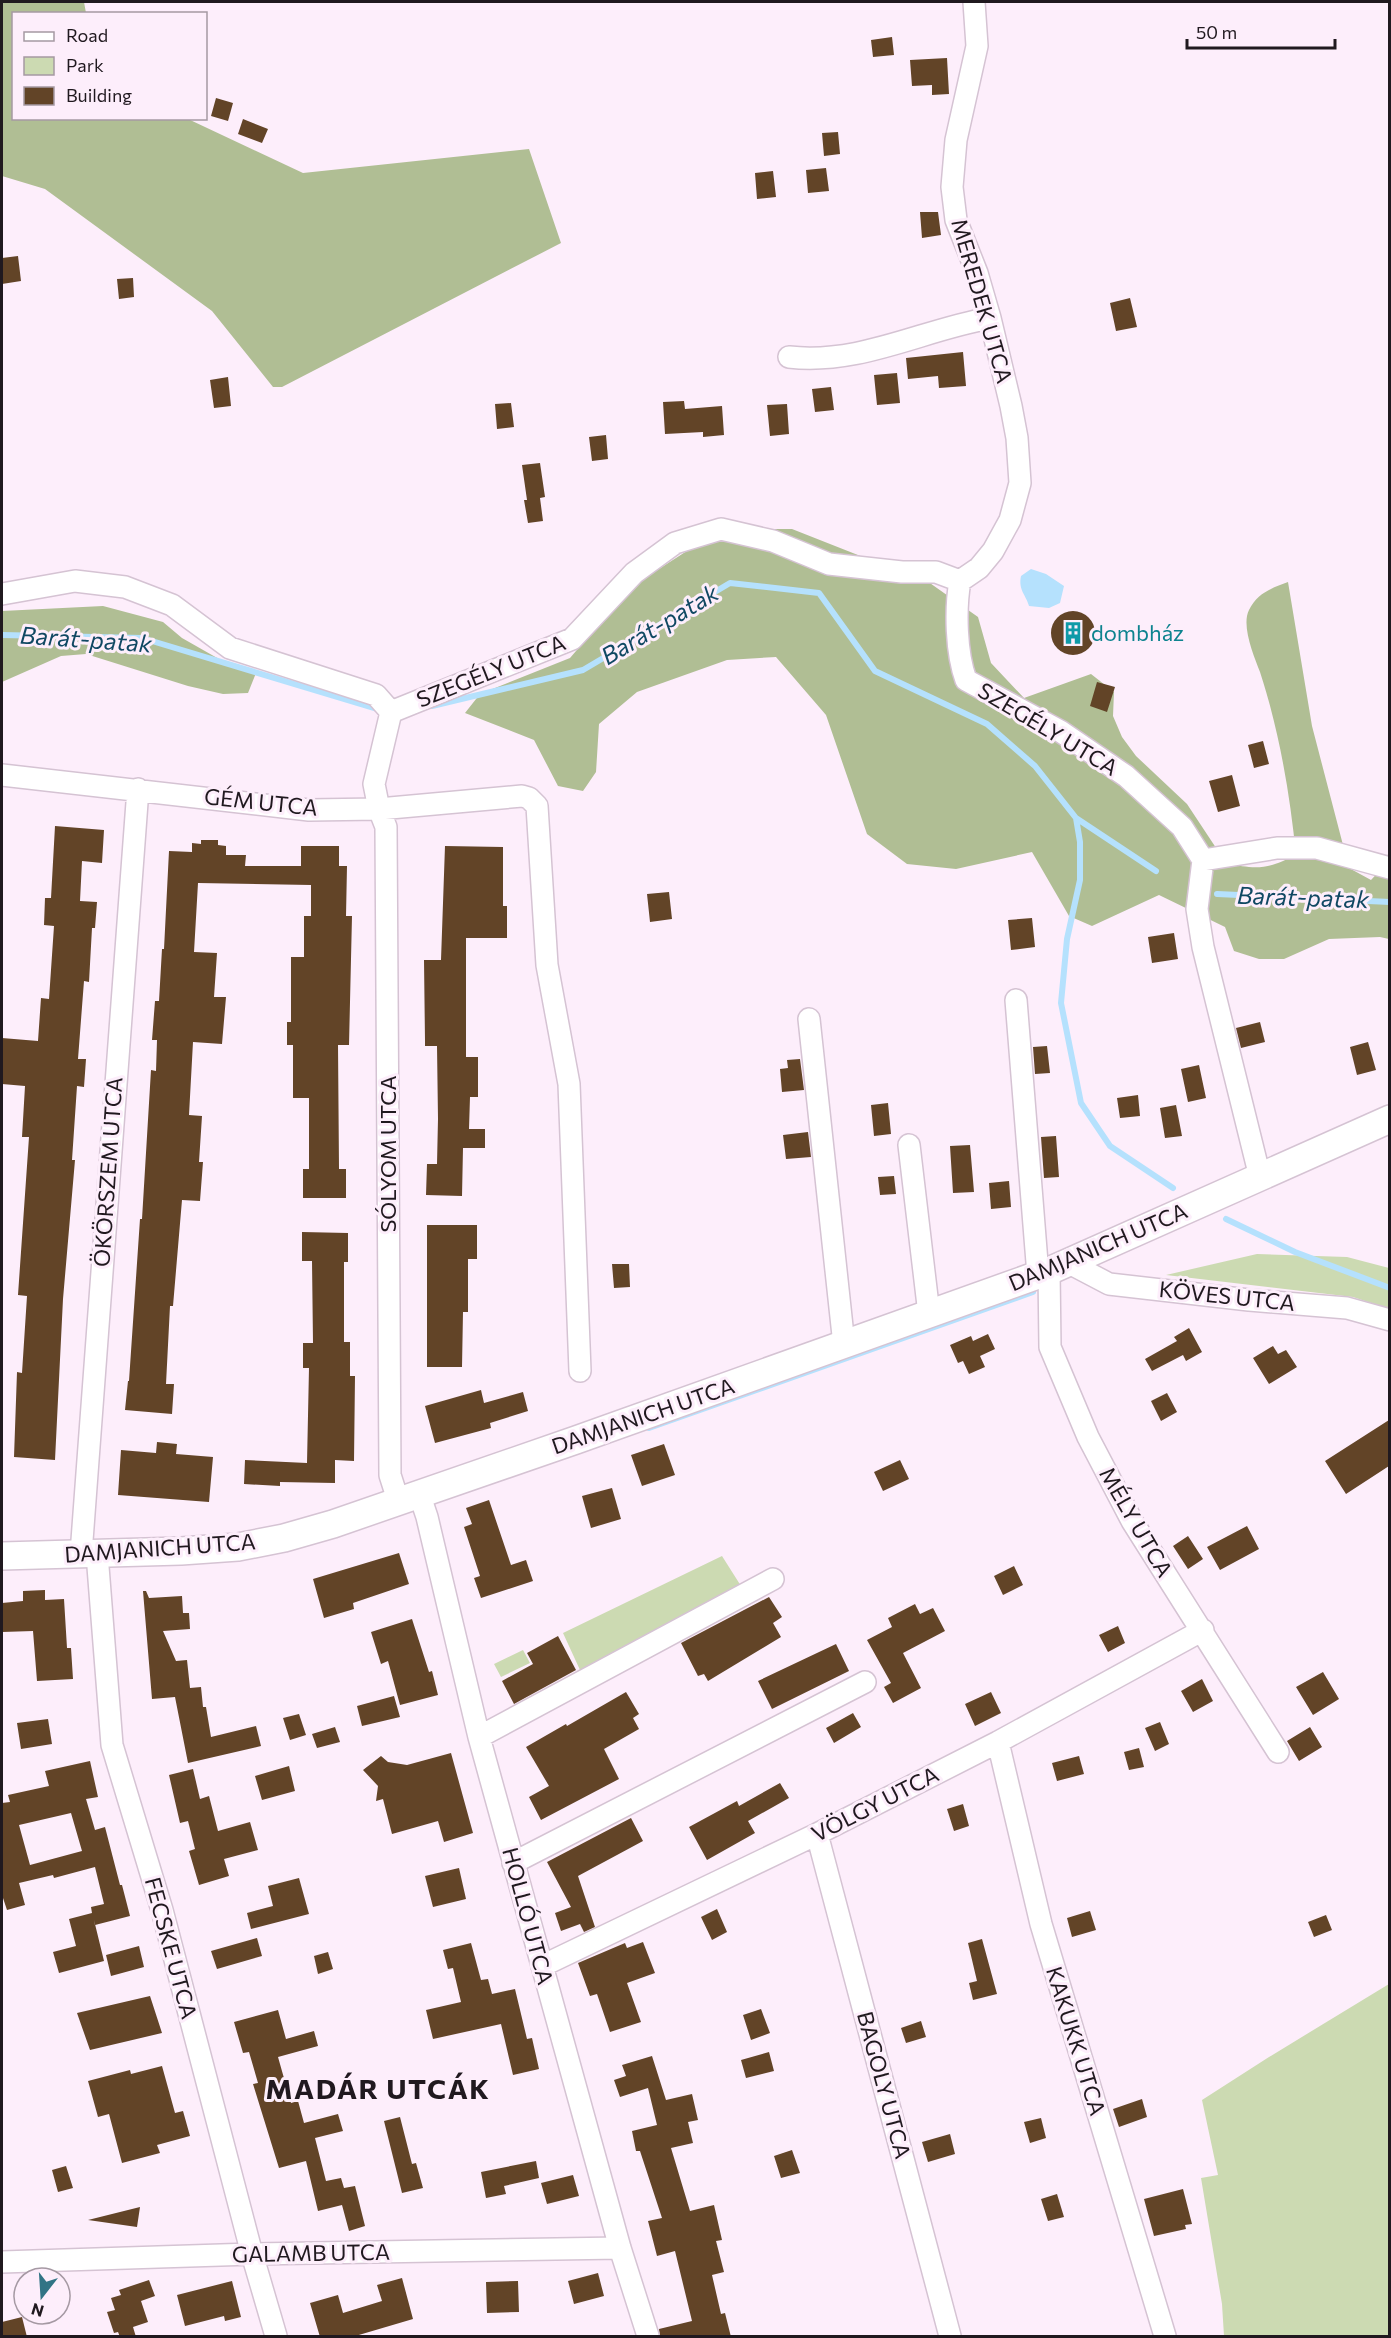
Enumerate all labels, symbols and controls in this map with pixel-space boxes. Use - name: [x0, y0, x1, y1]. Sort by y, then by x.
- legend: [12, 12, 207, 120]
- scale bar: [1187, 12, 1336, 50]
- text: 50 m: [1196, 21, 1237, 43]
- text: Road: [66, 24, 108, 46]
- text: Park: [66, 54, 104, 76]
- text: Building: [66, 84, 132, 106]
- street label: MEREDEK UTCA: [946, 215, 1019, 386]
- water label: Barát-patak: [595, 577, 724, 670]
- water label: Barát-patak: [19, 619, 154, 658]
- place label: dombház: [1091, 619, 1184, 646]
- building icon: dombház: [1060, 620, 1086, 646]
- street label: SZEGÉLY UTCA: [412, 628, 569, 713]
- street label: SZEGÉLY UTCA: [973, 676, 1123, 781]
- street label: GÉM UTCA: [203, 782, 319, 821]
- water label: Barát-patak: [1237, 880, 1370, 913]
- street label: SÓLYOM UTCA: [374, 1075, 401, 1233]
- street label: ÖKÖRSZEM UTCA: [87, 1076, 128, 1268]
- street label: DAMJANICH UTCA: [1004, 1197, 1191, 1296]
- street label: KÖVES UTCA: [1158, 1275, 1296, 1316]
- street label: DAMJANICH UTCA: [548, 1372, 738, 1459]
- street label: MÉLY UTCA: [1094, 1462, 1179, 1582]
- street label: DAMJANICH UTCA: [63, 1527, 256, 1568]
- street label: VÖLGY UTCA: [807, 1760, 943, 1847]
- street label: HOLLÓ UTCA: [497, 1844, 560, 1988]
- street label: FECSKE UTCA: [140, 1874, 203, 2022]
- street label: KAKUKK UTCA: [1041, 1963, 1112, 2119]
- street label: BAGOLY UTCA: [852, 2008, 917, 2161]
- district label: MADÁR UTCÁK: [266, 2071, 490, 2105]
- street label: GALAMB UTCA: [232, 2238, 390, 2267]
- north arrow: [12, 2266, 72, 2326]
- text: N: [29, 2300, 46, 2322]

